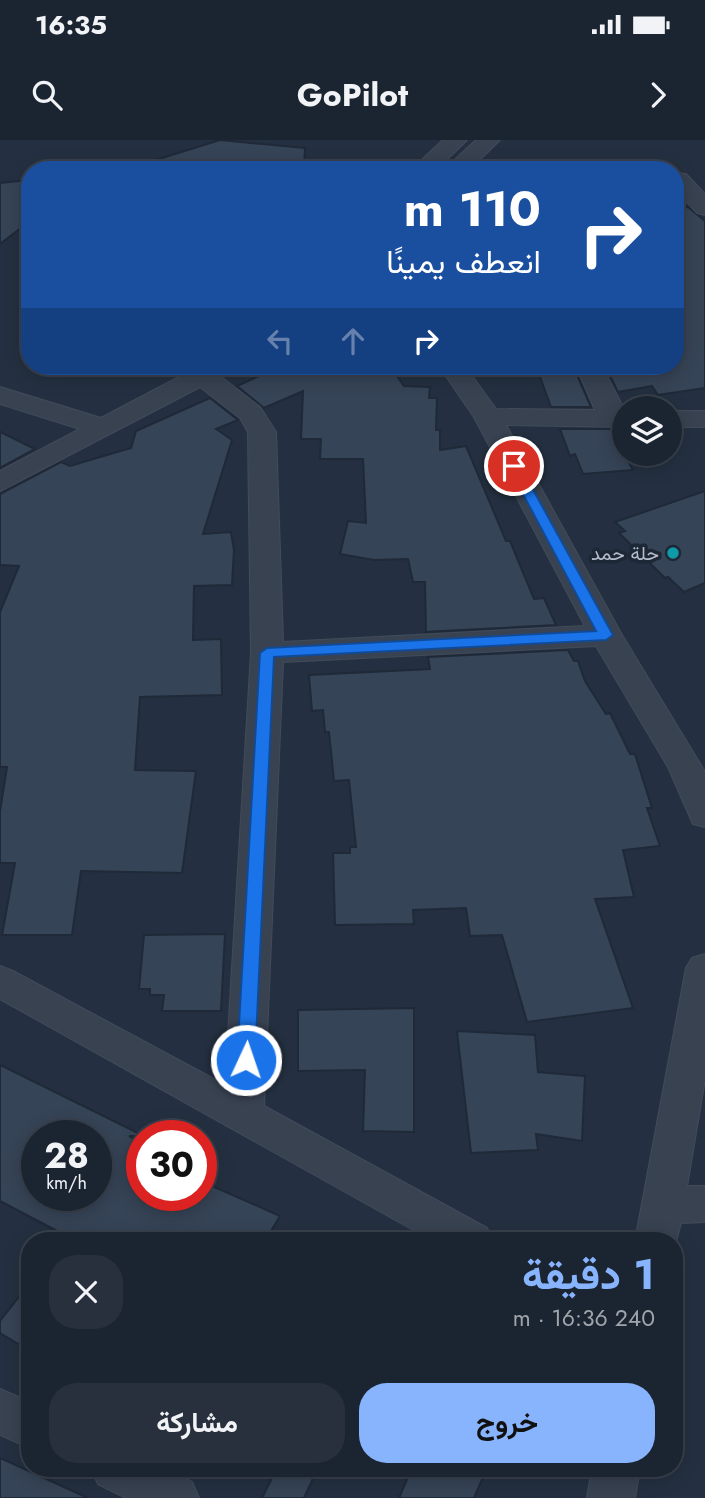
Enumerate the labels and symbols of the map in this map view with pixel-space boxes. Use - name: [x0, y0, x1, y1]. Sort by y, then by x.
- pin: [484, 436, 544, 496]
- place label: حلة حمد: [591, 540, 659, 567]
- marker: حلة حمد: [665, 545, 681, 561]
- position arrow: [209, 1023, 283, 1097]
- speed limit sign: 30: [126, 1120, 217, 1211]

